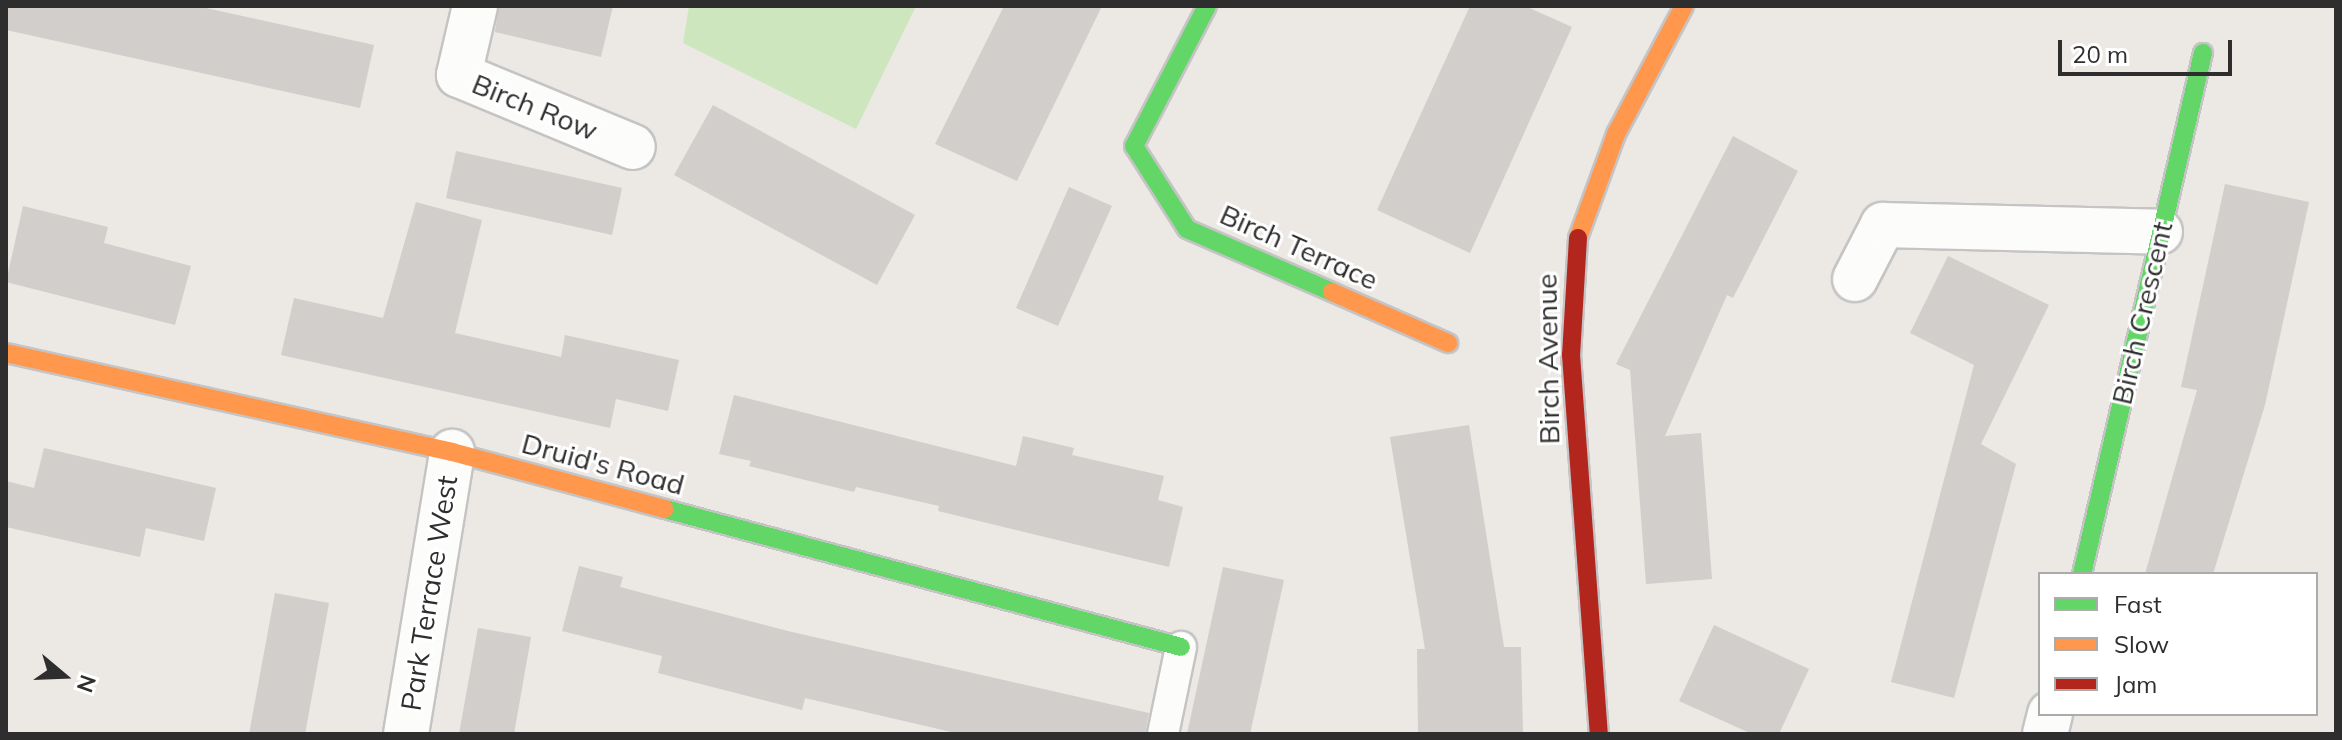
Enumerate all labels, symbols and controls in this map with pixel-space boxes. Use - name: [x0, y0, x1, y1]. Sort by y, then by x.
- scale bar: [2062, 24, 2236, 74]
- text: 20 m: [2072, 39, 2128, 69]
- street label: Birch Row: [467, 67, 603, 147]
- street label: Birch Terrace: [1215, 197, 1383, 297]
- street label: Birch Crescent: [2105, 218, 2179, 408]
- street label: Birch Avenue: [1530, 273, 1566, 445]
- street label: Druid's Road: [518, 426, 688, 502]
- street label: Park Terrace West: [394, 473, 464, 713]
- legend: [2038, 572, 2318, 716]
- text: Fast: [2114, 589, 2162, 619]
- text: Slow: [2114, 629, 2169, 659]
- north arrow: [24, 636, 104, 716]
- text: Jam: [2114, 669, 2157, 699]
- text: N: [71, 671, 103, 696]

